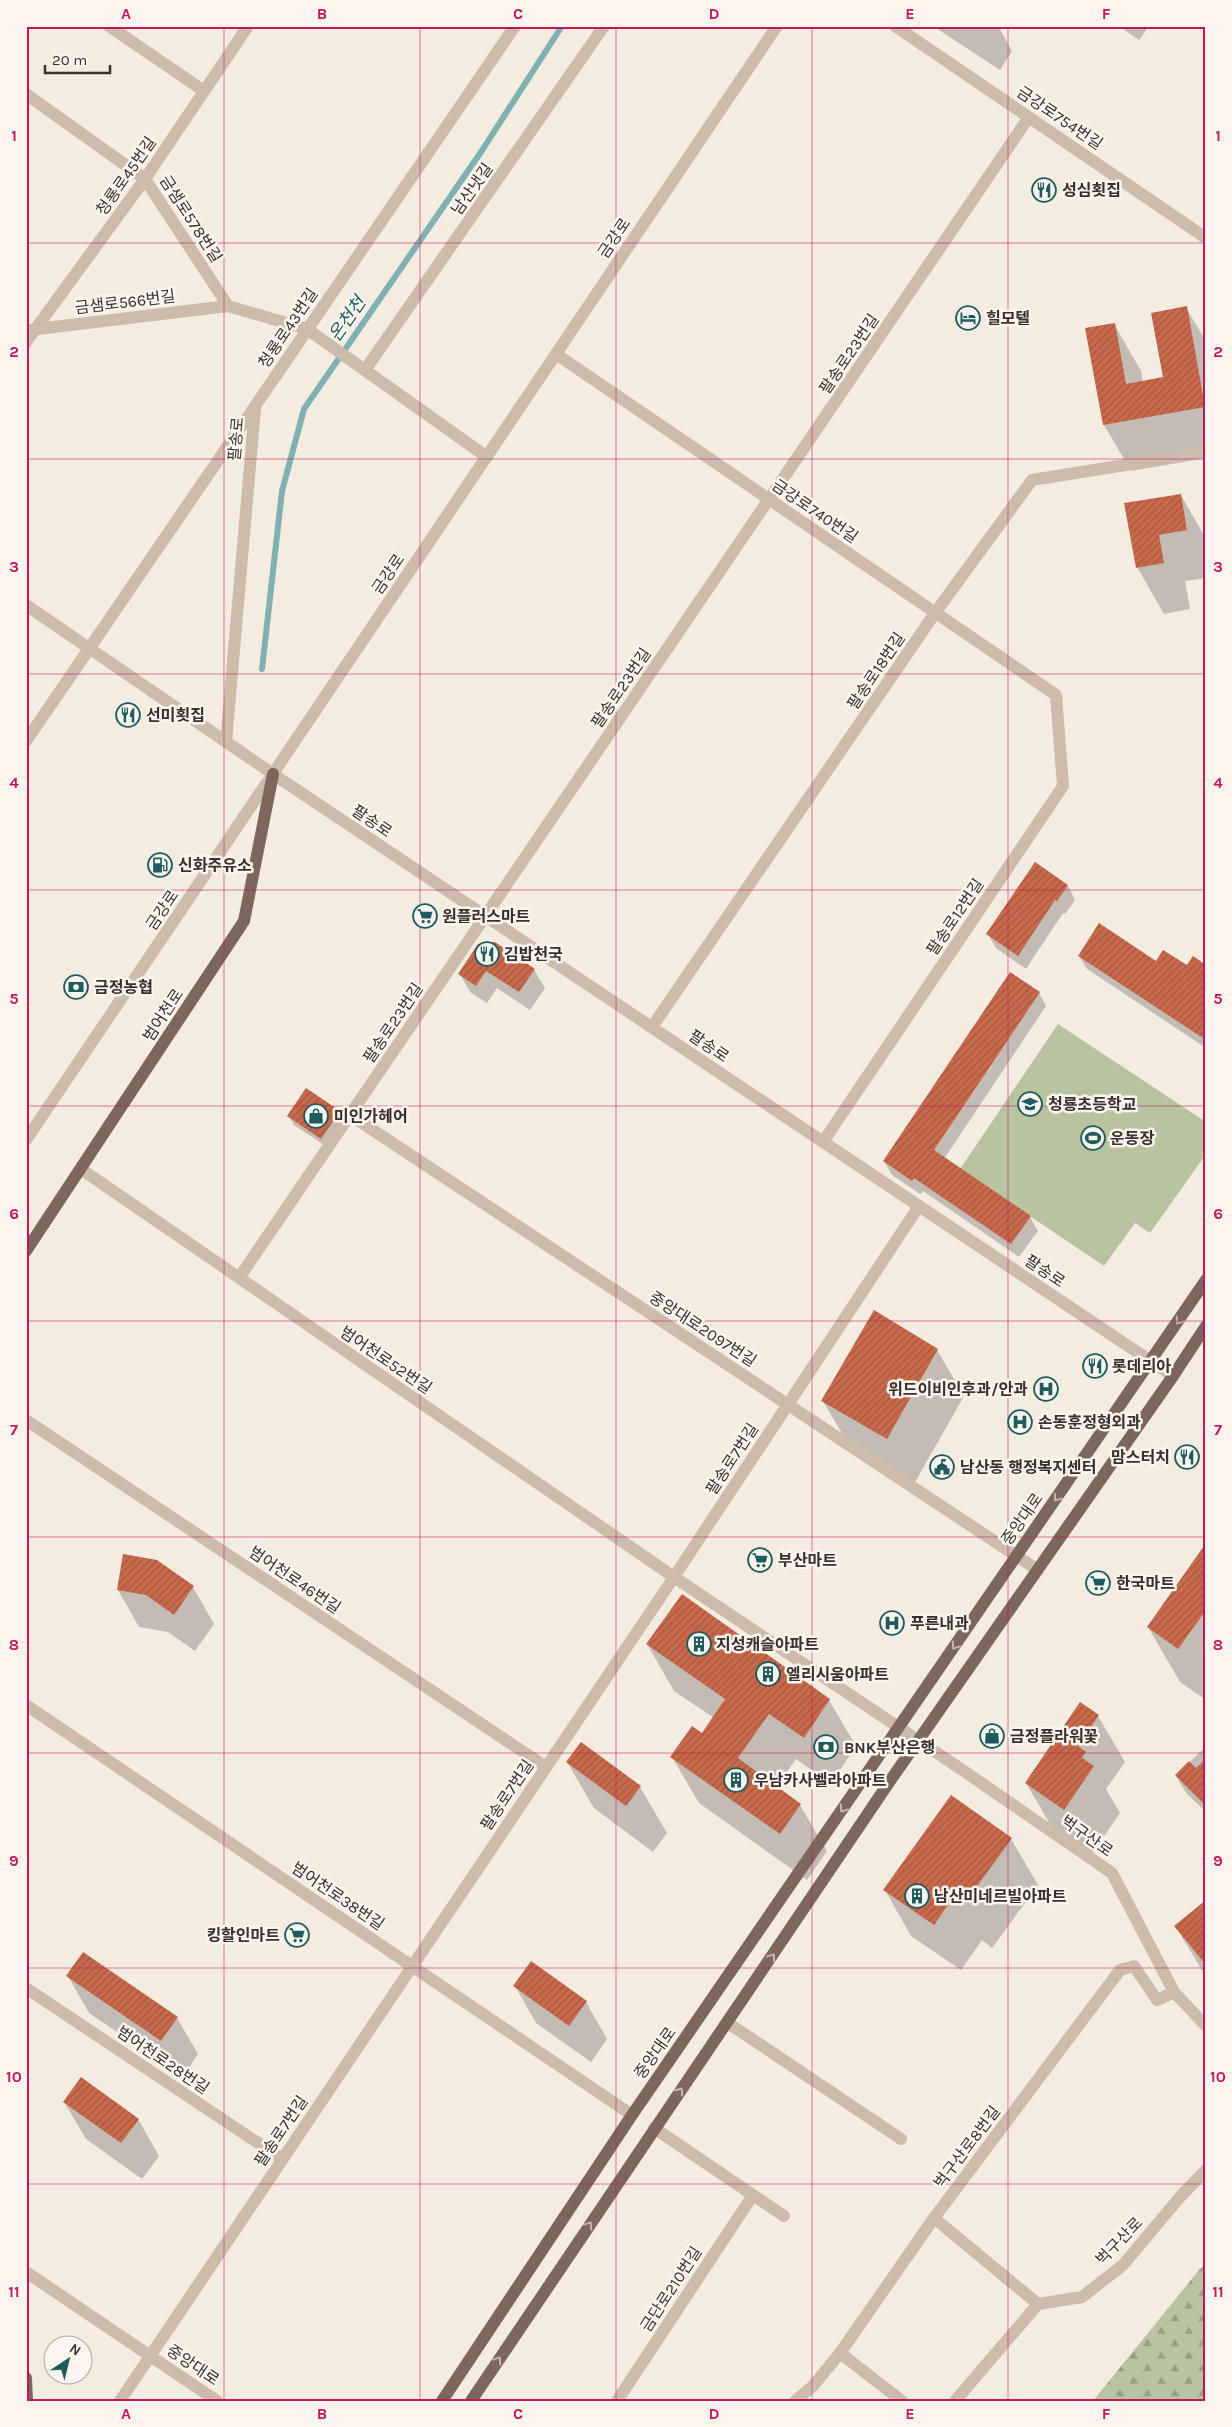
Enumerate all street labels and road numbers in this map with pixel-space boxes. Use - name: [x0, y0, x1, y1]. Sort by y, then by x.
- street label: 금강로754번길: [1014, 82, 1106, 154]
- street label: 청룡로45번길: [92, 133, 160, 219]
- street label: 남산냇길: [447, 159, 497, 219]
- street label: 금샘로578번길: [156, 172, 226, 266]
- street label: 금강로: [594, 214, 634, 262]
- street label: 청룡로43번길: [254, 285, 322, 371]
- street label: 금샘로566번길: [74, 286, 176, 318]
- street label: 팔송로23번길: [815, 310, 883, 398]
- street label: 팔송로: [225, 416, 247, 462]
- street label: 금강로740번길: [768, 475, 862, 547]
- street label: 금강로: [368, 550, 408, 598]
- street label: 팔송로18번길: [843, 629, 909, 713]
- street label: 팔송로23번길: [587, 644, 655, 732]
- street label: 팔송로: [348, 801, 396, 841]
- street label: 팔송로12번길: [922, 875, 988, 959]
- street label: 금강로: [142, 886, 182, 934]
- street label: 팔송로23번길: [359, 979, 427, 1067]
- street label: 범어천로: [139, 985, 187, 1045]
- street label: 팔송로: [685, 1026, 733, 1066]
- street label: 팔송로: [1021, 1251, 1069, 1291]
- street label: 중앙대로2097번길: [646, 1287, 760, 1371]
- street label: 범어천로52번길: [336, 1322, 436, 1398]
- street label: 팔송로7번길: [702, 1420, 762, 1498]
- street label: 중앙대로: [997, 1489, 1047, 1549]
- street label: 범어천로46번길: [246, 1542, 344, 1618]
- street label: 팔송로7번길: [476, 1756, 538, 1834]
- street label: 벅구산로: [1057, 1811, 1117, 1861]
- street label: 범어천로38번길: [288, 1858, 388, 1934]
- street label: 범어천로28번길: [113, 2022, 213, 2098]
- street label: 중앙대로: [630, 2023, 680, 2083]
- street label: 팔송로7번길: [250, 2092, 312, 2170]
- street label: 벅구산로8번길: [930, 2102, 1004, 2192]
- street label: 벅구산로: [1092, 2213, 1146, 2269]
- street label: 금단로210번길: [636, 2243, 706, 2335]
- street label: 중앙대로: [163, 2341, 223, 2389]

